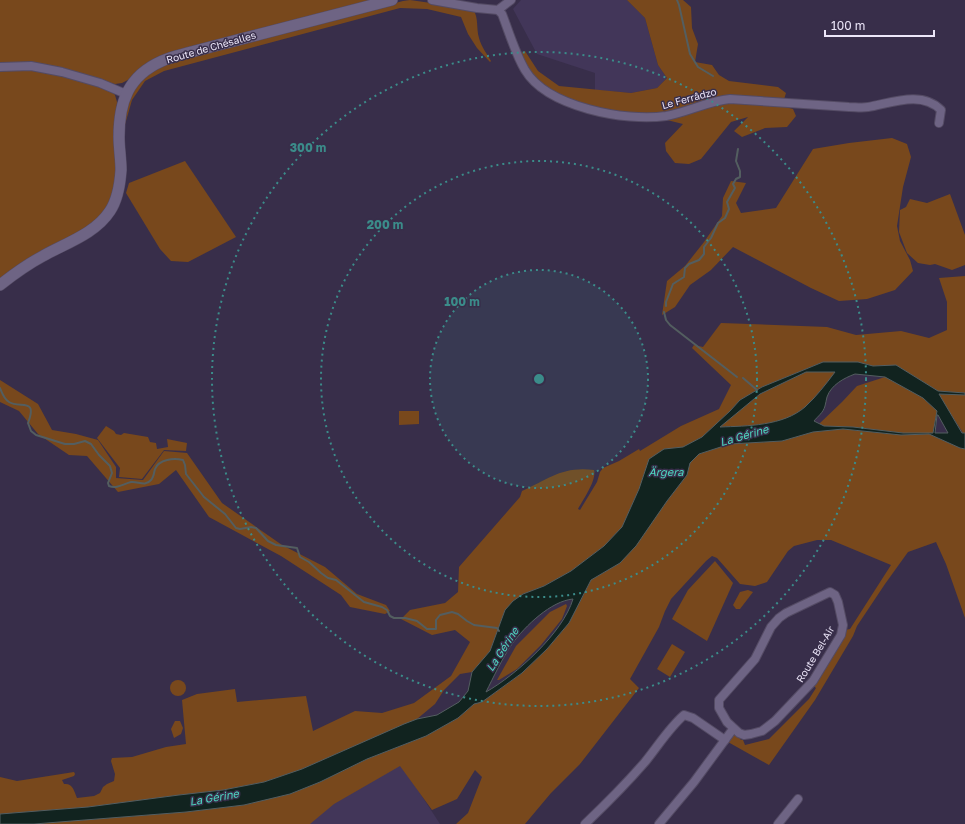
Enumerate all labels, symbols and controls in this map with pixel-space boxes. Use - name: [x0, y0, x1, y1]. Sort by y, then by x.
- scale bar: [825, 12, 934, 38]
- text: 100 m: [831, 18, 865, 33]
- street label: Route de Chésalles: [165, 28, 257, 66]
- street label: Le Ferrâdzo: [660, 85, 718, 111]
- text: 300 m: [290, 140, 326, 155]
- text: 200 m: [367, 217, 403, 232]
- text: 100 m: [444, 294, 480, 309]
- centre of rings: [532, 372, 546, 386]
- water label: La Gérine: [718, 421, 771, 448]
- water label: Ärgera: [648, 465, 684, 479]
- water label: La Gérine: [483, 623, 522, 673]
- street label: Route Bel-Air: [794, 624, 837, 684]
- water label: La Gérine: [188, 786, 241, 808]

